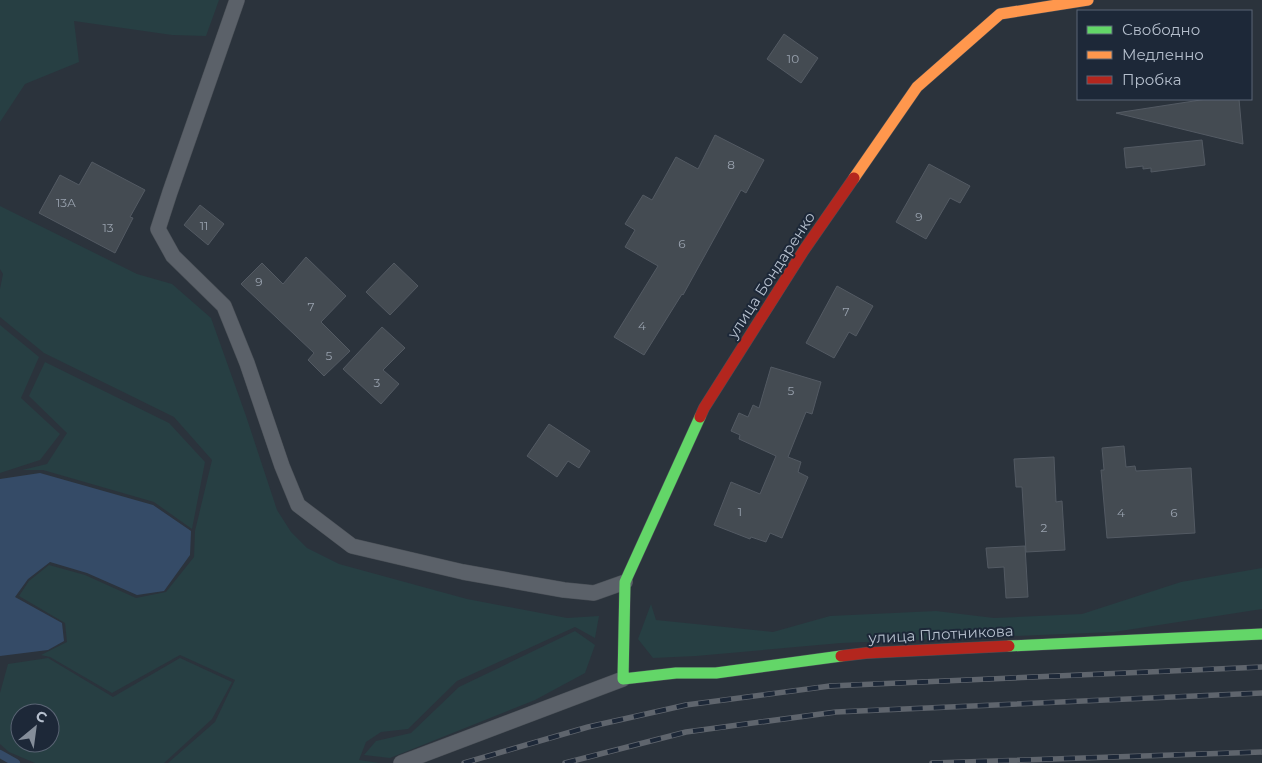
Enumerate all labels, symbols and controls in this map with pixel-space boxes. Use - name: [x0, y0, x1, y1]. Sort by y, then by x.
- legend: [1077, 10, 1252, 100]
- text: Свободно: [1122, 20, 1200, 39]
- text: Медленно: [1122, 45, 1204, 64]
- house number: 10: [787, 51, 799, 66]
- text: Пробка: [1122, 70, 1181, 89]
- house number: 8: [727, 157, 735, 172]
- house number: 13А: [56, 195, 76, 210]
- street label: улица Бондаренко: [722, 208, 819, 343]
- house number: 9: [915, 209, 923, 224]
- house number: 11: [200, 218, 208, 233]
- house number: 13: [102, 220, 114, 235]
- house number: 6: [678, 236, 686, 251]
- house number: 9: [255, 274, 263, 289]
- house number: 7: [307, 299, 315, 314]
- house number: 7: [842, 304, 850, 319]
- house number: 4: [638, 318, 646, 333]
- house number: 5: [326, 348, 333, 363]
- house number: 3: [374, 375, 381, 390]
- house number: 5: [788, 383, 795, 398]
- house number: 1: [738, 504, 742, 519]
- house number: 4: [1117, 505, 1125, 520]
- house number: 6: [1170, 505, 1178, 520]
- house number: 2: [1041, 520, 1048, 535]
- street label: улица Плотникова: [867, 621, 1014, 647]
- north arrow: [10, 703, 60, 753]
- text: С: [32, 706, 50, 727]

